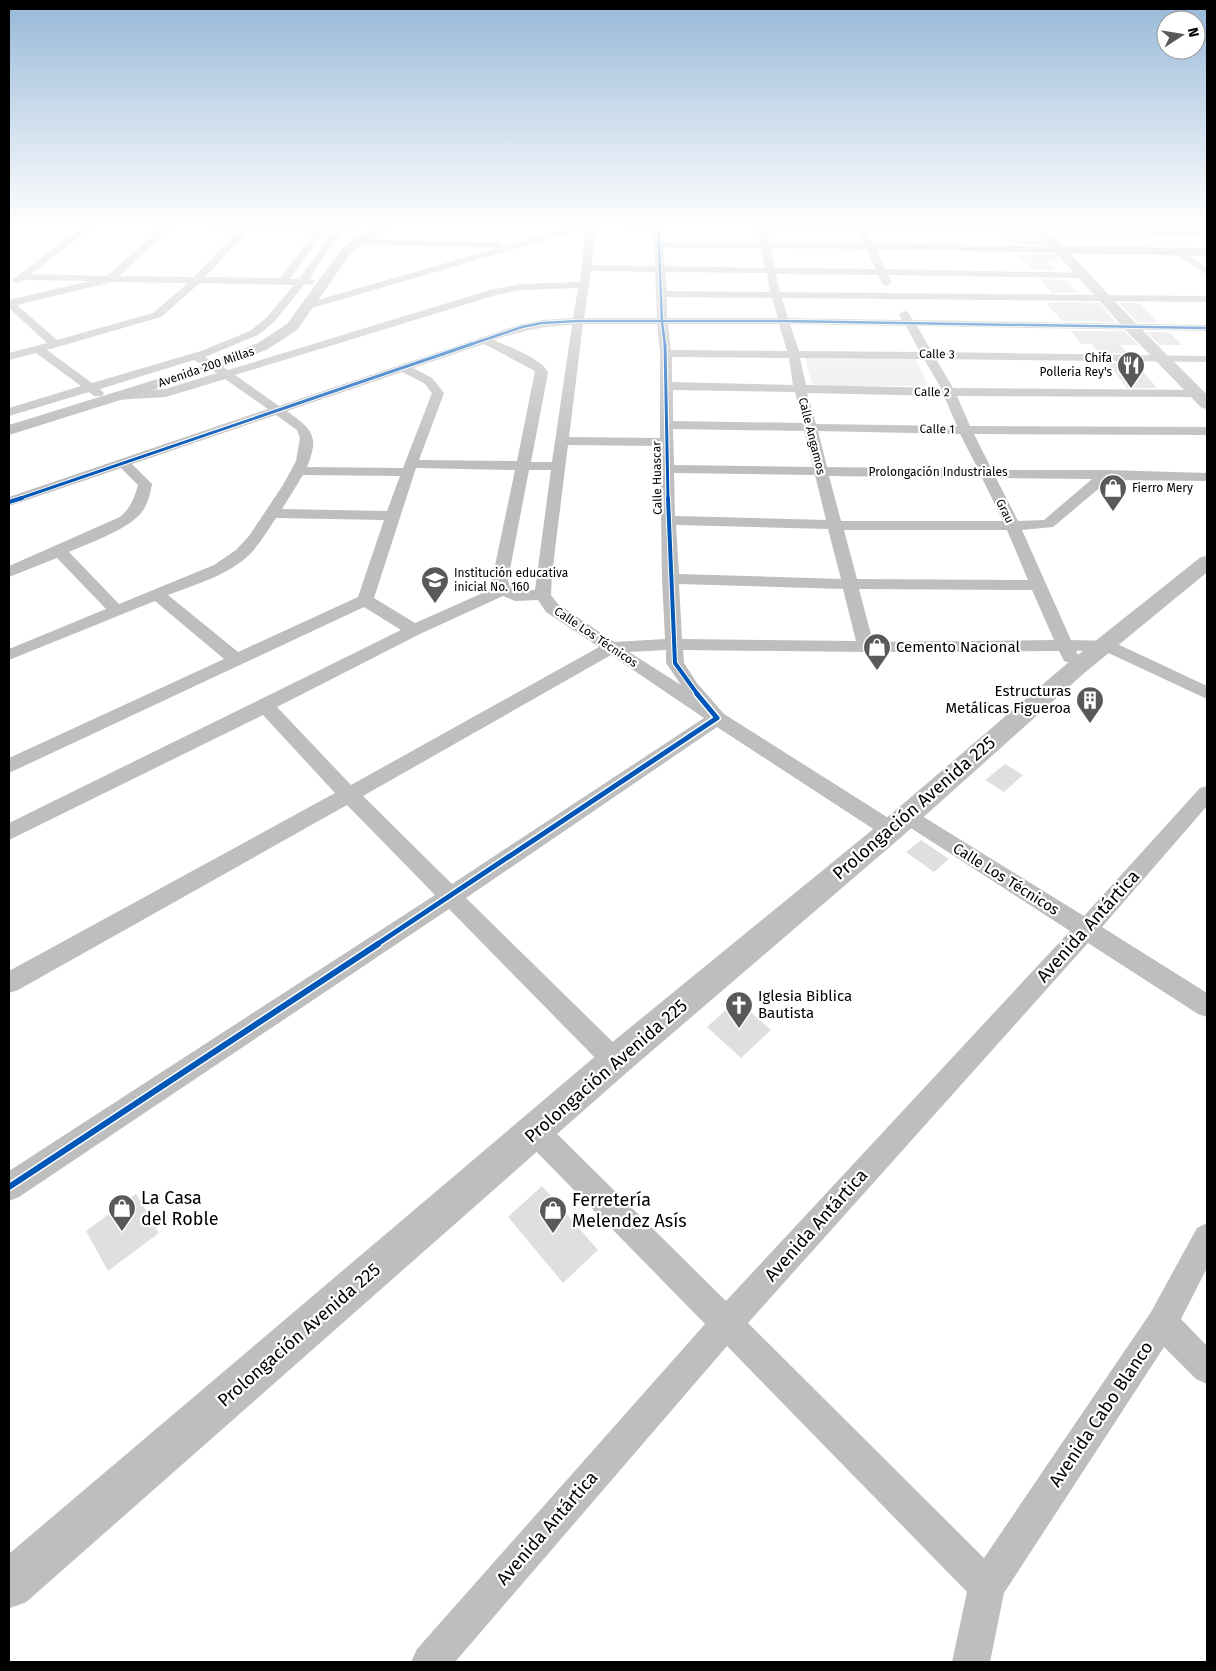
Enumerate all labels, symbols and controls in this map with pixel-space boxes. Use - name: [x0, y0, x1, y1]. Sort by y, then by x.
- north arrow: [1156, 10, 1206, 60]
- text: N: [1184, 26, 1203, 39]
- street label: Avenida 200 Millas: [156, 344, 256, 390]
- street label: Calle 3: [919, 347, 955, 361]
- restaurant icon: Chifa Polleria Rey's: [1116, 350, 1146, 389]
- place label: Chifa Polleria Rey's: [1040, 351, 1112, 379]
- street label: Calle 2: [914, 385, 950, 399]
- street label: Calle Angamos: [796, 396, 828, 476]
- street label: Calle 1: [919, 422, 955, 436]
- street label: Calle Huascar: [649, 441, 665, 515]
- street label: Prolongación Industriales: [868, 465, 1008, 479]
- shop icon: Fierro Mery: [1098, 473, 1128, 512]
- place label: Fierro Mery: [1132, 481, 1193, 495]
- street label: Grau: [993, 497, 1017, 525]
- school or university icon: Institución educativa inicial No. 160: [420, 565, 450, 604]
- place label: Institución educativa inicial No. 160: [454, 566, 568, 594]
- street label: Calle Los Técnicos: [552, 604, 641, 670]
- shop icon: Cemento Nacional: [862, 632, 892, 671]
- place label: Cemento Nacional: [896, 638, 1020, 656]
- place label: Estructuras Metálicas Figueroa: [945, 682, 1071, 717]
- building icon: Estructuras Metálicas Figueroa: [1075, 685, 1105, 724]
- street label: Prolongación Avenida 225: [828, 731, 1000, 885]
- street label: Calle Los Técnicos: [950, 839, 1062, 919]
- street label: Avenida Antártica: [1032, 865, 1144, 987]
- place label: Iglesia Biblica Bautista: [758, 987, 852, 1022]
- church icon: Iglesia Biblica Bautista: [724, 990, 754, 1029]
- street label: Prolongación Avenida 225: [520, 994, 692, 1148]
- street label: Avenida Antártica: [760, 1164, 872, 1286]
- place label: La Casa del Roble: [141, 1187, 218, 1230]
- place label: Ferretería Melendez Asís: [572, 1189, 687, 1232]
- shop icon: La Casa del Roble: [107, 1193, 137, 1232]
- shop icon: Ferretería Melendez Asís: [538, 1195, 568, 1234]
- street label: Prolongación Avenida 225: [213, 1258, 385, 1412]
- street label: Avenida Cabo Blanco: [1044, 1337, 1158, 1491]
- street label: Avenida Antártica: [492, 1467, 602, 1589]

